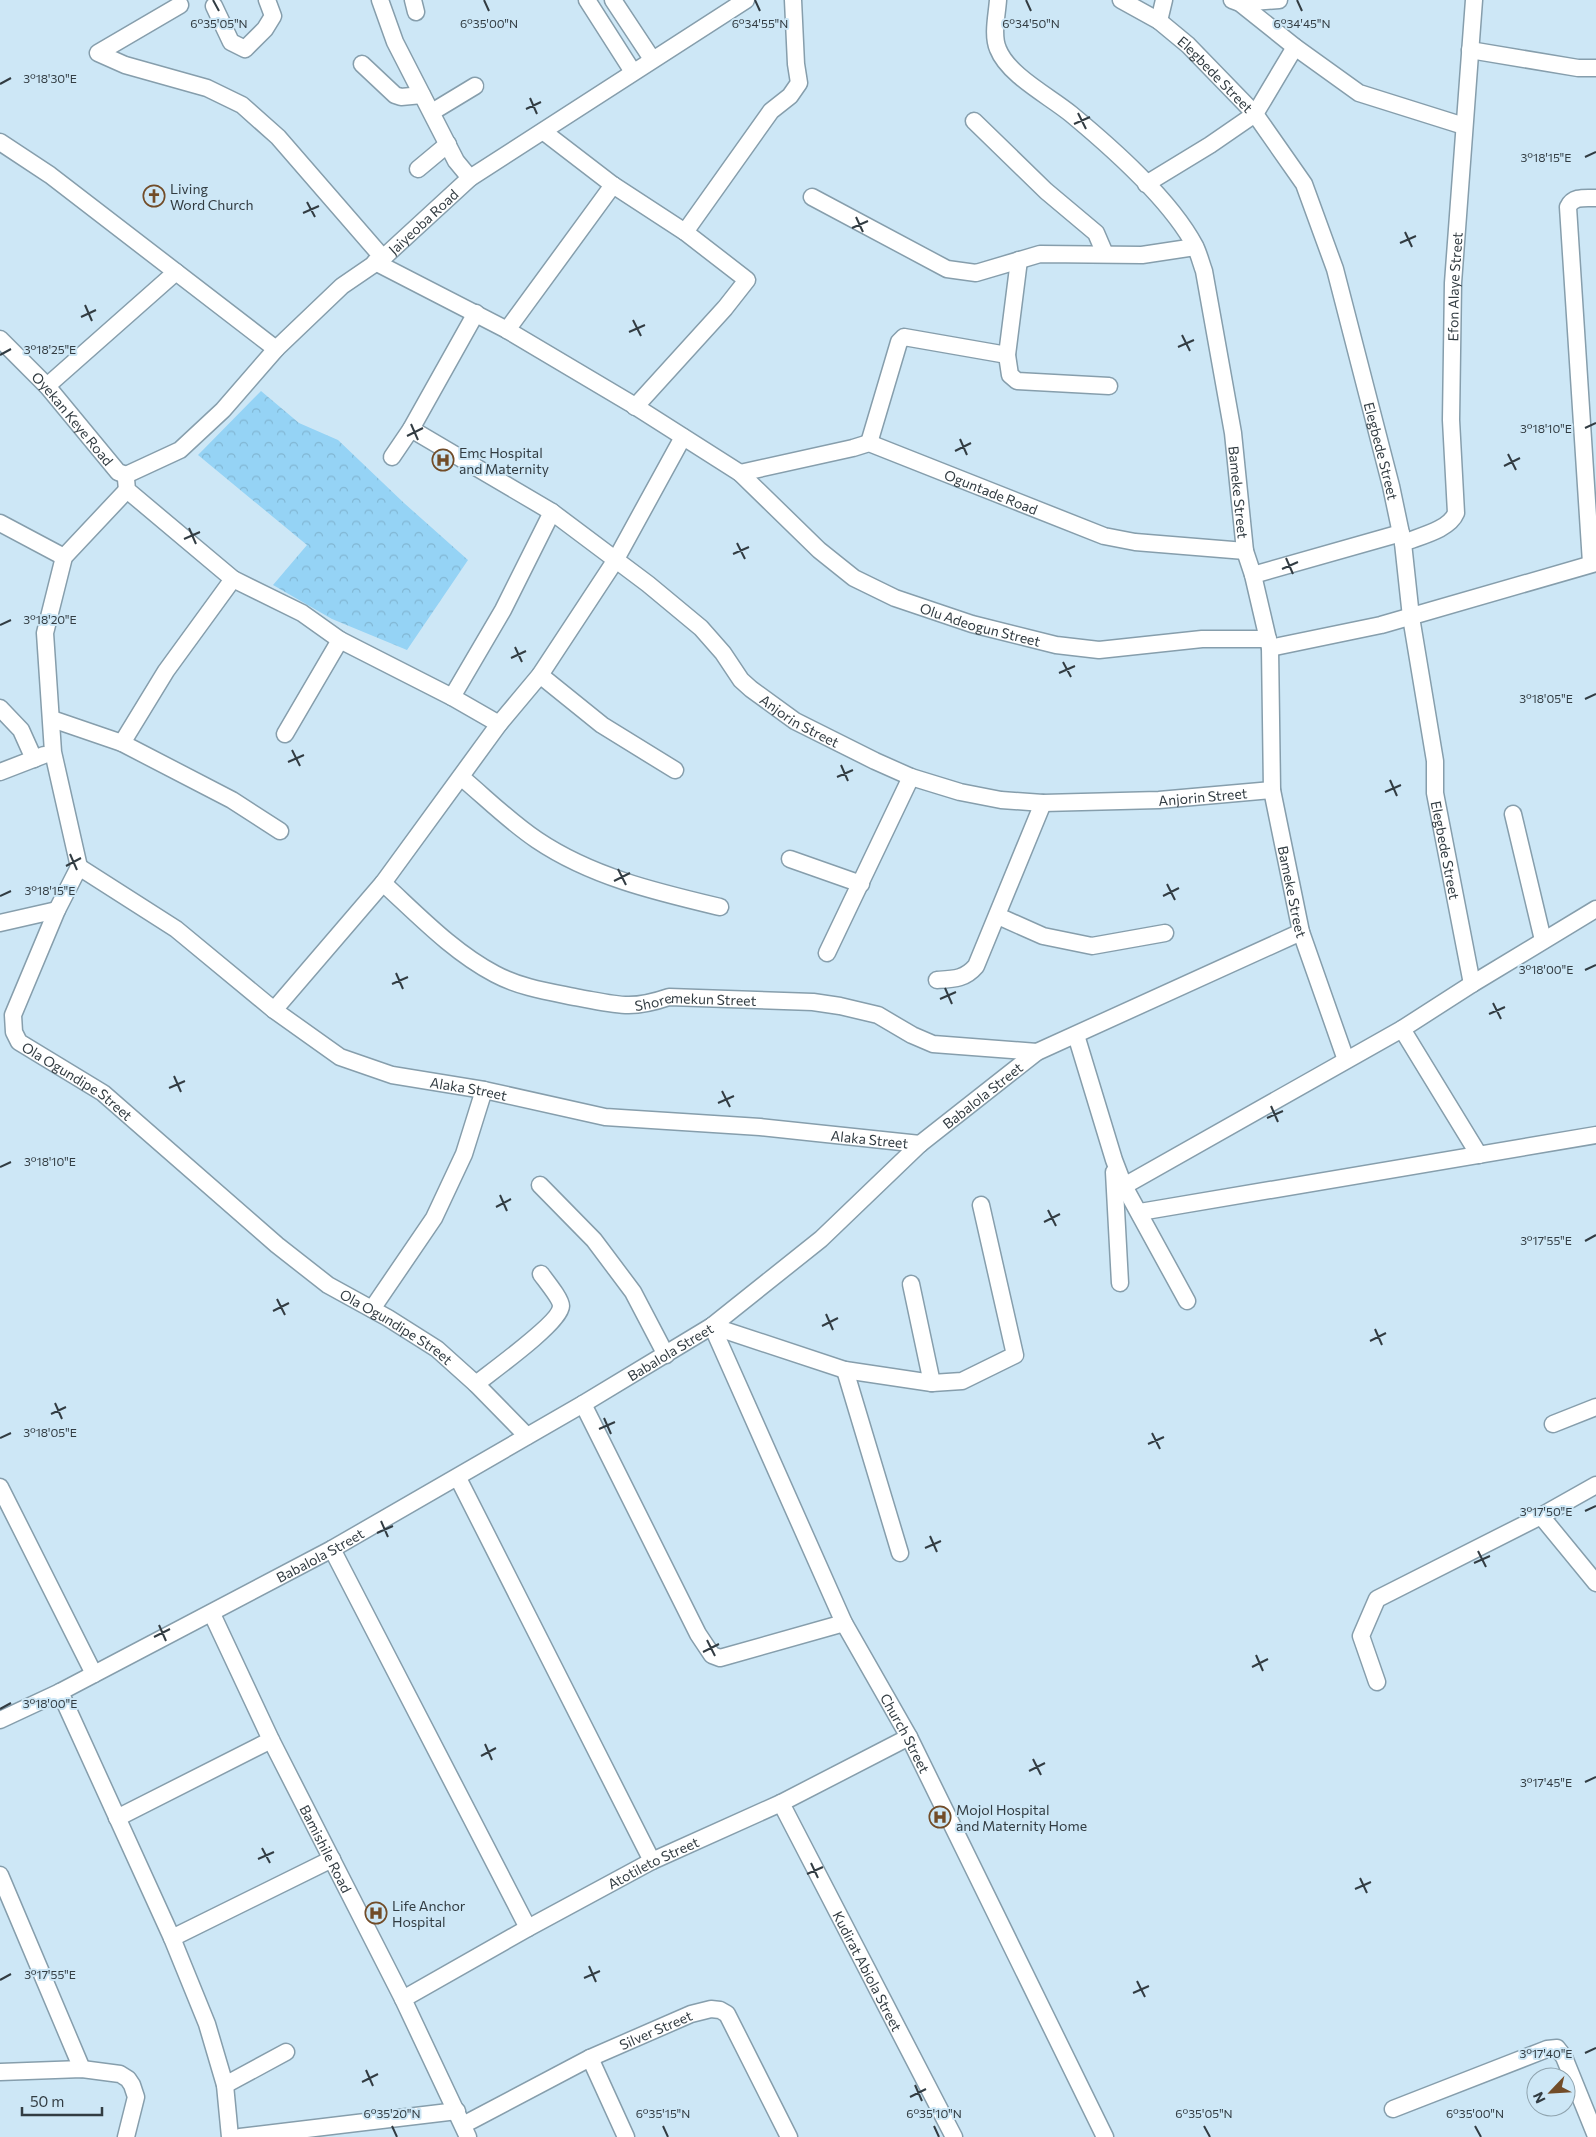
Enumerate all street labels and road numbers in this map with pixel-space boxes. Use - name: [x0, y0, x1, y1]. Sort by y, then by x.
- street label: Elegbede Street: [1175, 32, 1257, 116]
- street label: Jaiyeoba Road: [384, 185, 461, 258]
- street label: Efon Alaye Street: [1444, 231, 1465, 341]
- street label: Oyekan Keye Road: [29, 368, 117, 469]
- street label: Elegbede Street: [1361, 400, 1402, 502]
- street label: Bameke Street: [1226, 445, 1252, 539]
- street label: Oguntade Road: [942, 465, 1040, 517]
- street label: Olu Adeogun Street: [918, 599, 1043, 649]
- street label: Anjorin Street: [757, 690, 842, 750]
- street label: Anjorin Street: [1158, 784, 1248, 809]
- street label: Elegbede Street: [1428, 799, 1464, 901]
- street label: Bameke Street: [1275, 844, 1311, 940]
- street label: Shoremekun Street: [634, 988, 757, 1013]
- street label: Ola Ogundipe Street: [19, 1038, 136, 1124]
- street label: Babalola Street: [939, 1058, 1026, 1132]
- street label: Alaka Street: [429, 1073, 509, 1103]
- street label: Alaka Street: [830, 1126, 909, 1151]
- street label: Ola Ogundipe Street: [337, 1285, 457, 1368]
- street label: Babalola Street: [624, 1319, 716, 1384]
- street label: Babalola Street: [273, 1524, 367, 1585]
- street label: Church Street: [877, 1690, 934, 1776]
- street label: Bamishile Road: [297, 1802, 356, 1895]
- street label: Atotileto Street: [604, 1833, 701, 1892]
- street label: Kudirat Abiola Street: [830, 1908, 906, 2034]
- street label: Silver Street: [616, 2006, 695, 2053]

